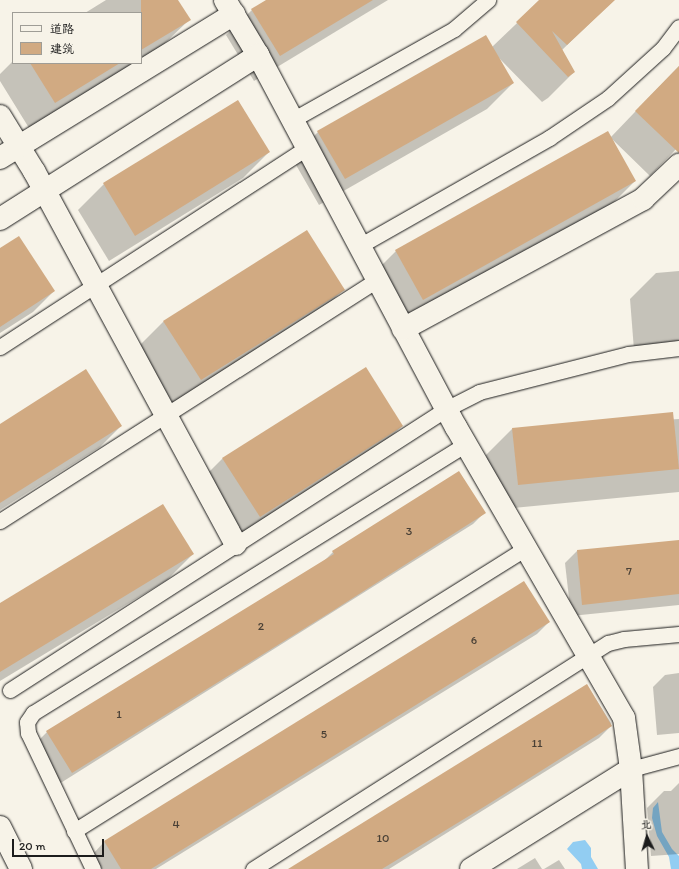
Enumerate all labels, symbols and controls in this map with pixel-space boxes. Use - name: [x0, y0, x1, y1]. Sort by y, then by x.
- legend: [12, 12, 142, 64]
- text: 道路: [50, 22, 74, 36]
- text: 建筑: [50, 42, 74, 56]
- house number: 3: [406, 525, 412, 539]
- house number: 7: [626, 565, 632, 579]
- house number: 2: [258, 620, 264, 634]
- house number: 6: [471, 634, 477, 648]
- house number: 1: [116, 708, 122, 722]
- house number: 5: [321, 728, 327, 742]
- house number: 11: [531, 737, 543, 751]
- north arrow: [627, 817, 667, 857]
- house number: 4: [172, 818, 180, 832]
- text: 北: [640, 818, 652, 832]
- scale bar: [14, 831, 106, 857]
- house number: 10: [377, 832, 389, 846]
- text: 20 m: [19, 839, 46, 853]

